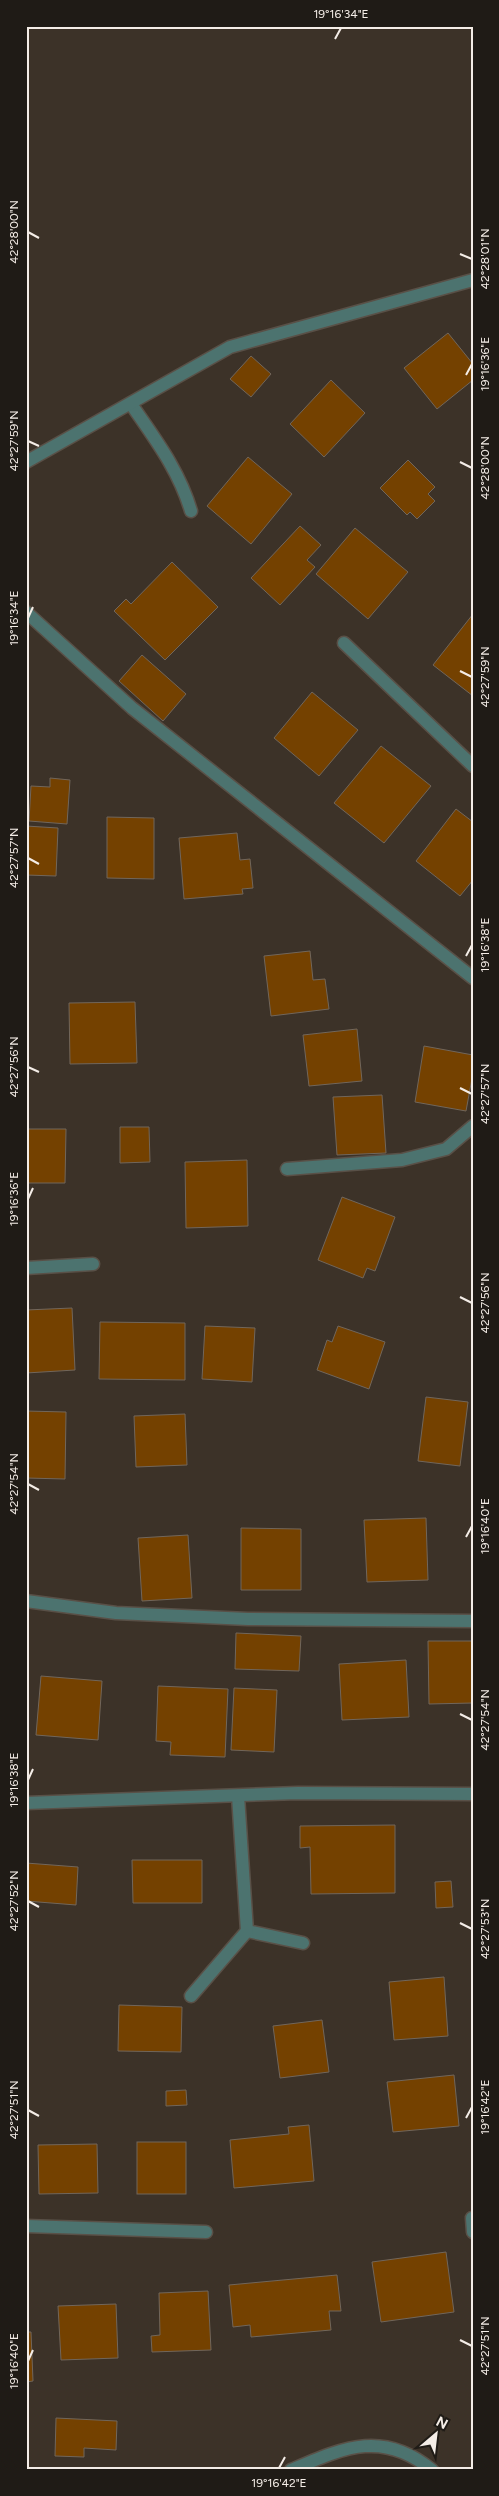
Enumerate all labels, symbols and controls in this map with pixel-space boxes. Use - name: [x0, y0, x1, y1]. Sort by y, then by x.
- text: 19°16'34"E: [313, 7, 369, 21]
- text: 42°28'00"N: [7, 200, 21, 264]
- text: 42°28'01"N: [478, 229, 492, 289]
- text: 19°16'36"E: [478, 337, 492, 391]
- text: 42°27'59"N: [7, 411, 21, 471]
- text: 42°28'00"N: [478, 436, 492, 500]
- text: 19°16'34"E: [7, 590, 21, 646]
- text: 42°27'59"N: [478, 647, 492, 707]
- text: 42°27'57"N: [7, 828, 21, 888]
- text: 19°16'38"E: [478, 917, 492, 973]
- text: 42°27'56"N: [7, 1037, 21, 1097]
- text: 42°27'57"N: [478, 1064, 492, 1124]
- text: 19°16'36"E: [7, 1172, 21, 1226]
- text: 42°27'56"N: [478, 1273, 492, 1333]
- text: 42°27'54"N: [7, 1453, 21, 1515]
- text: 19°16'40"E: [478, 1498, 492, 1554]
- text: 42°27'54"N: [478, 1689, 492, 1751]
- text: 19°16'38"E: [7, 1752, 21, 1808]
- text: 42°27'52"N: [7, 1871, 21, 1931]
- text: 42°27'53"N: [478, 1899, 492, 1959]
- text: 19°16'42"E: [478, 2079, 492, 2135]
- text: 42°27'51"N: [7, 2080, 21, 2140]
- text: 42°27'51"N: [478, 2316, 492, 2376]
- text: 19°16'40"E: [7, 2333, 21, 2389]
- north arrow: [412, 2408, 462, 2458]
- text: N: [433, 2413, 451, 2433]
- text: 19°16'42"E: [251, 2476, 307, 2490]

